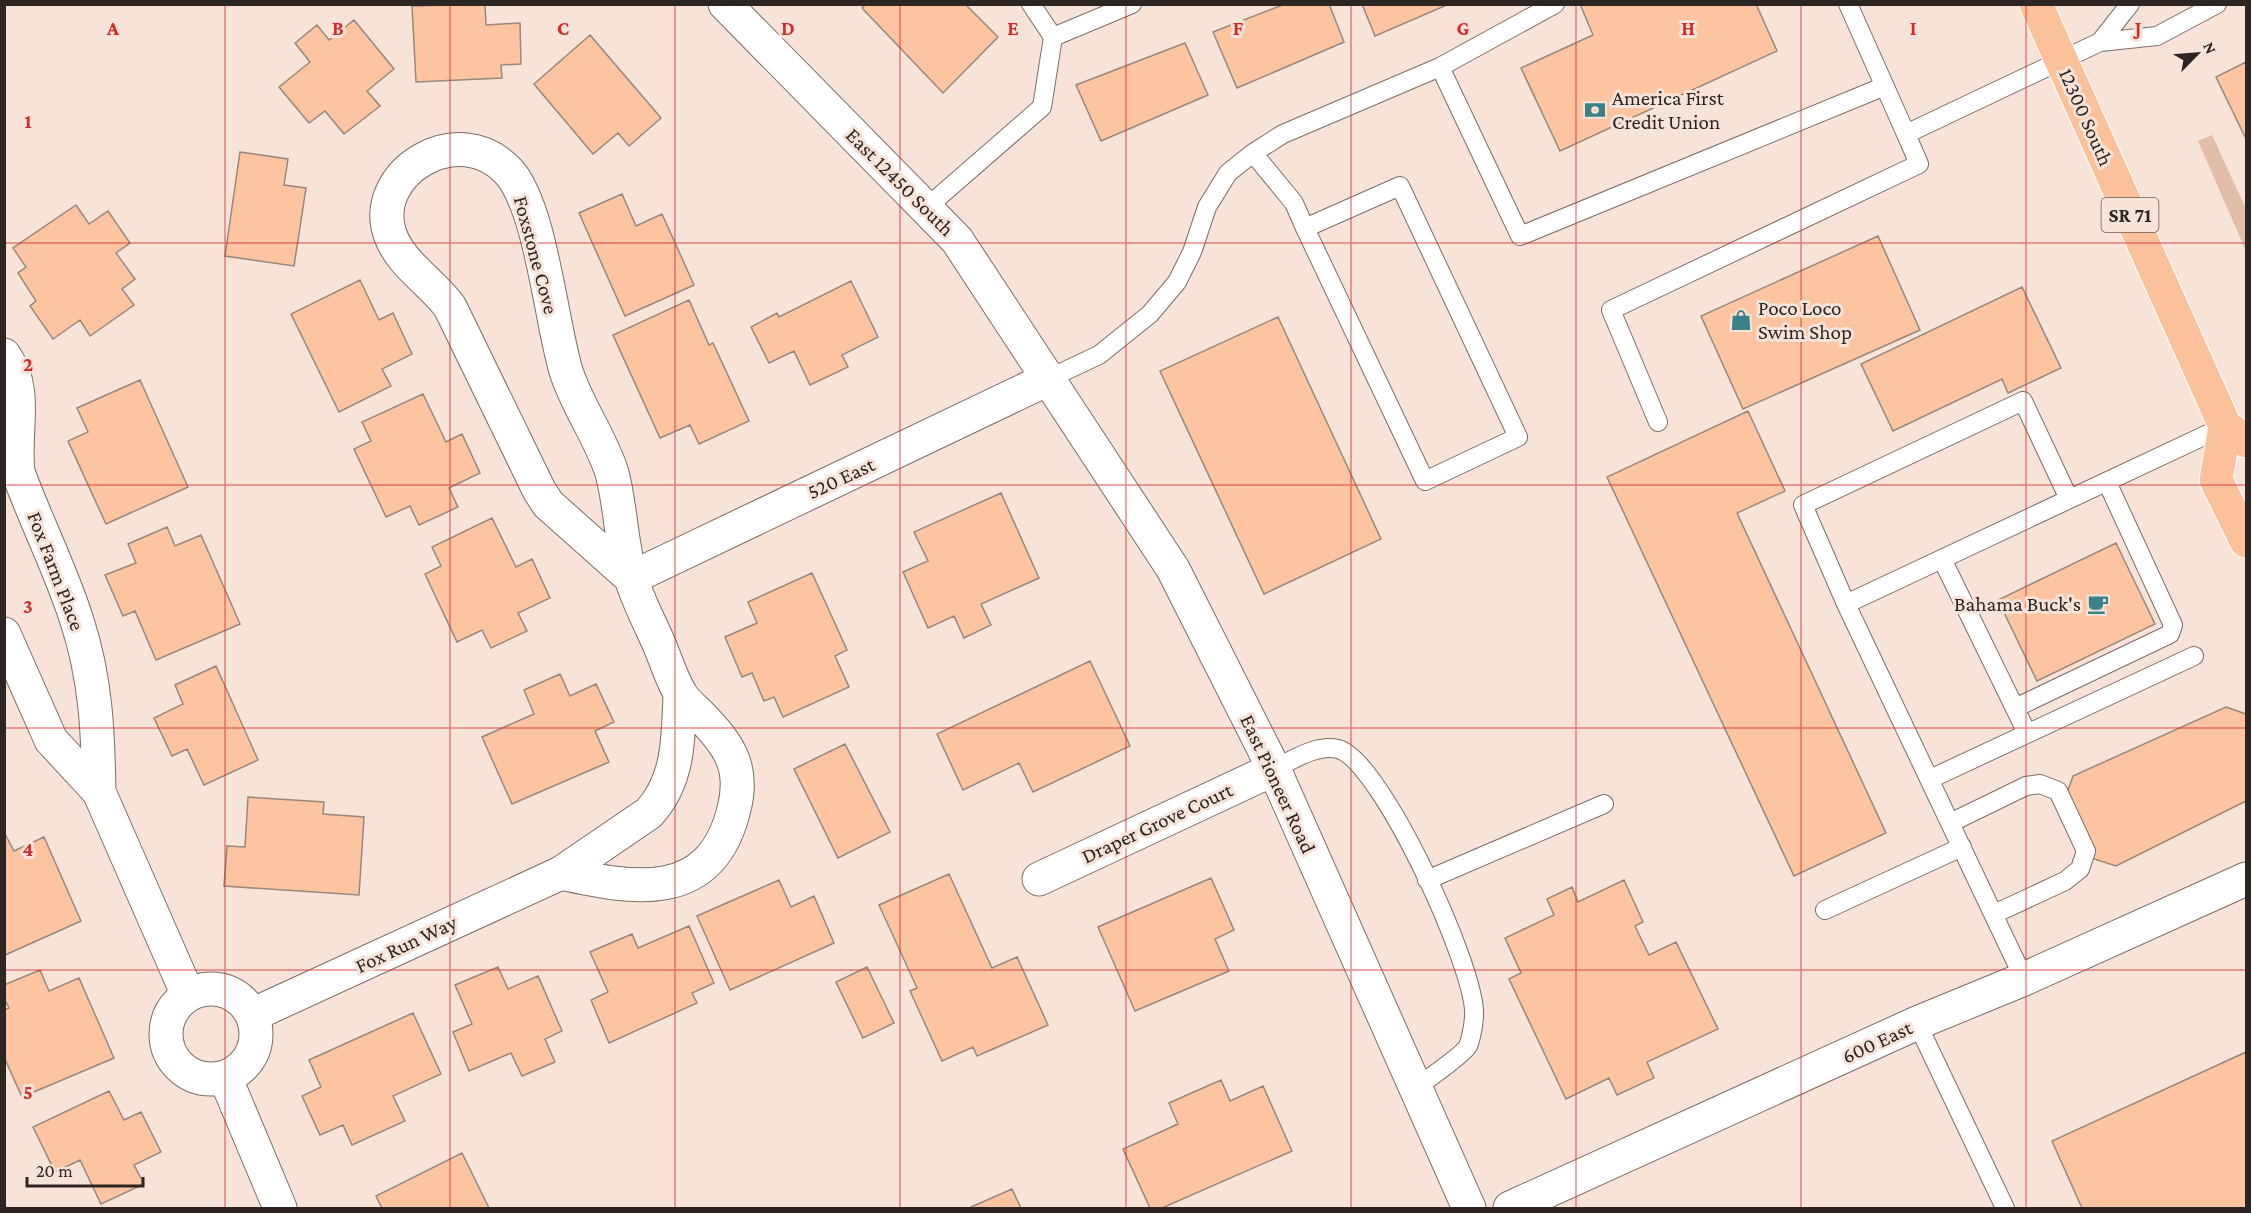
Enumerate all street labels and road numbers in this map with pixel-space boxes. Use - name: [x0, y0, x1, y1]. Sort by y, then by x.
- street label: 12300 South: [2054, 65, 2118, 169]
- street label: East 12450 South: [841, 123, 959, 241]
- street label: Foxstone Cove: [509, 193, 563, 317]
- road number: SR 71: [2102, 198, 2158, 232]
- street label: 520 East: [804, 452, 879, 504]
- street label: Fox Farm Place: [22, 508, 90, 634]
- street label: East Pioneer Road: [1235, 711, 1321, 857]
- street label: Draper Grove Court: [1078, 777, 1237, 869]
- street label: Fox Run Way: [351, 910, 461, 978]
- street label: 600 East: [1838, 1015, 1917, 1069]

